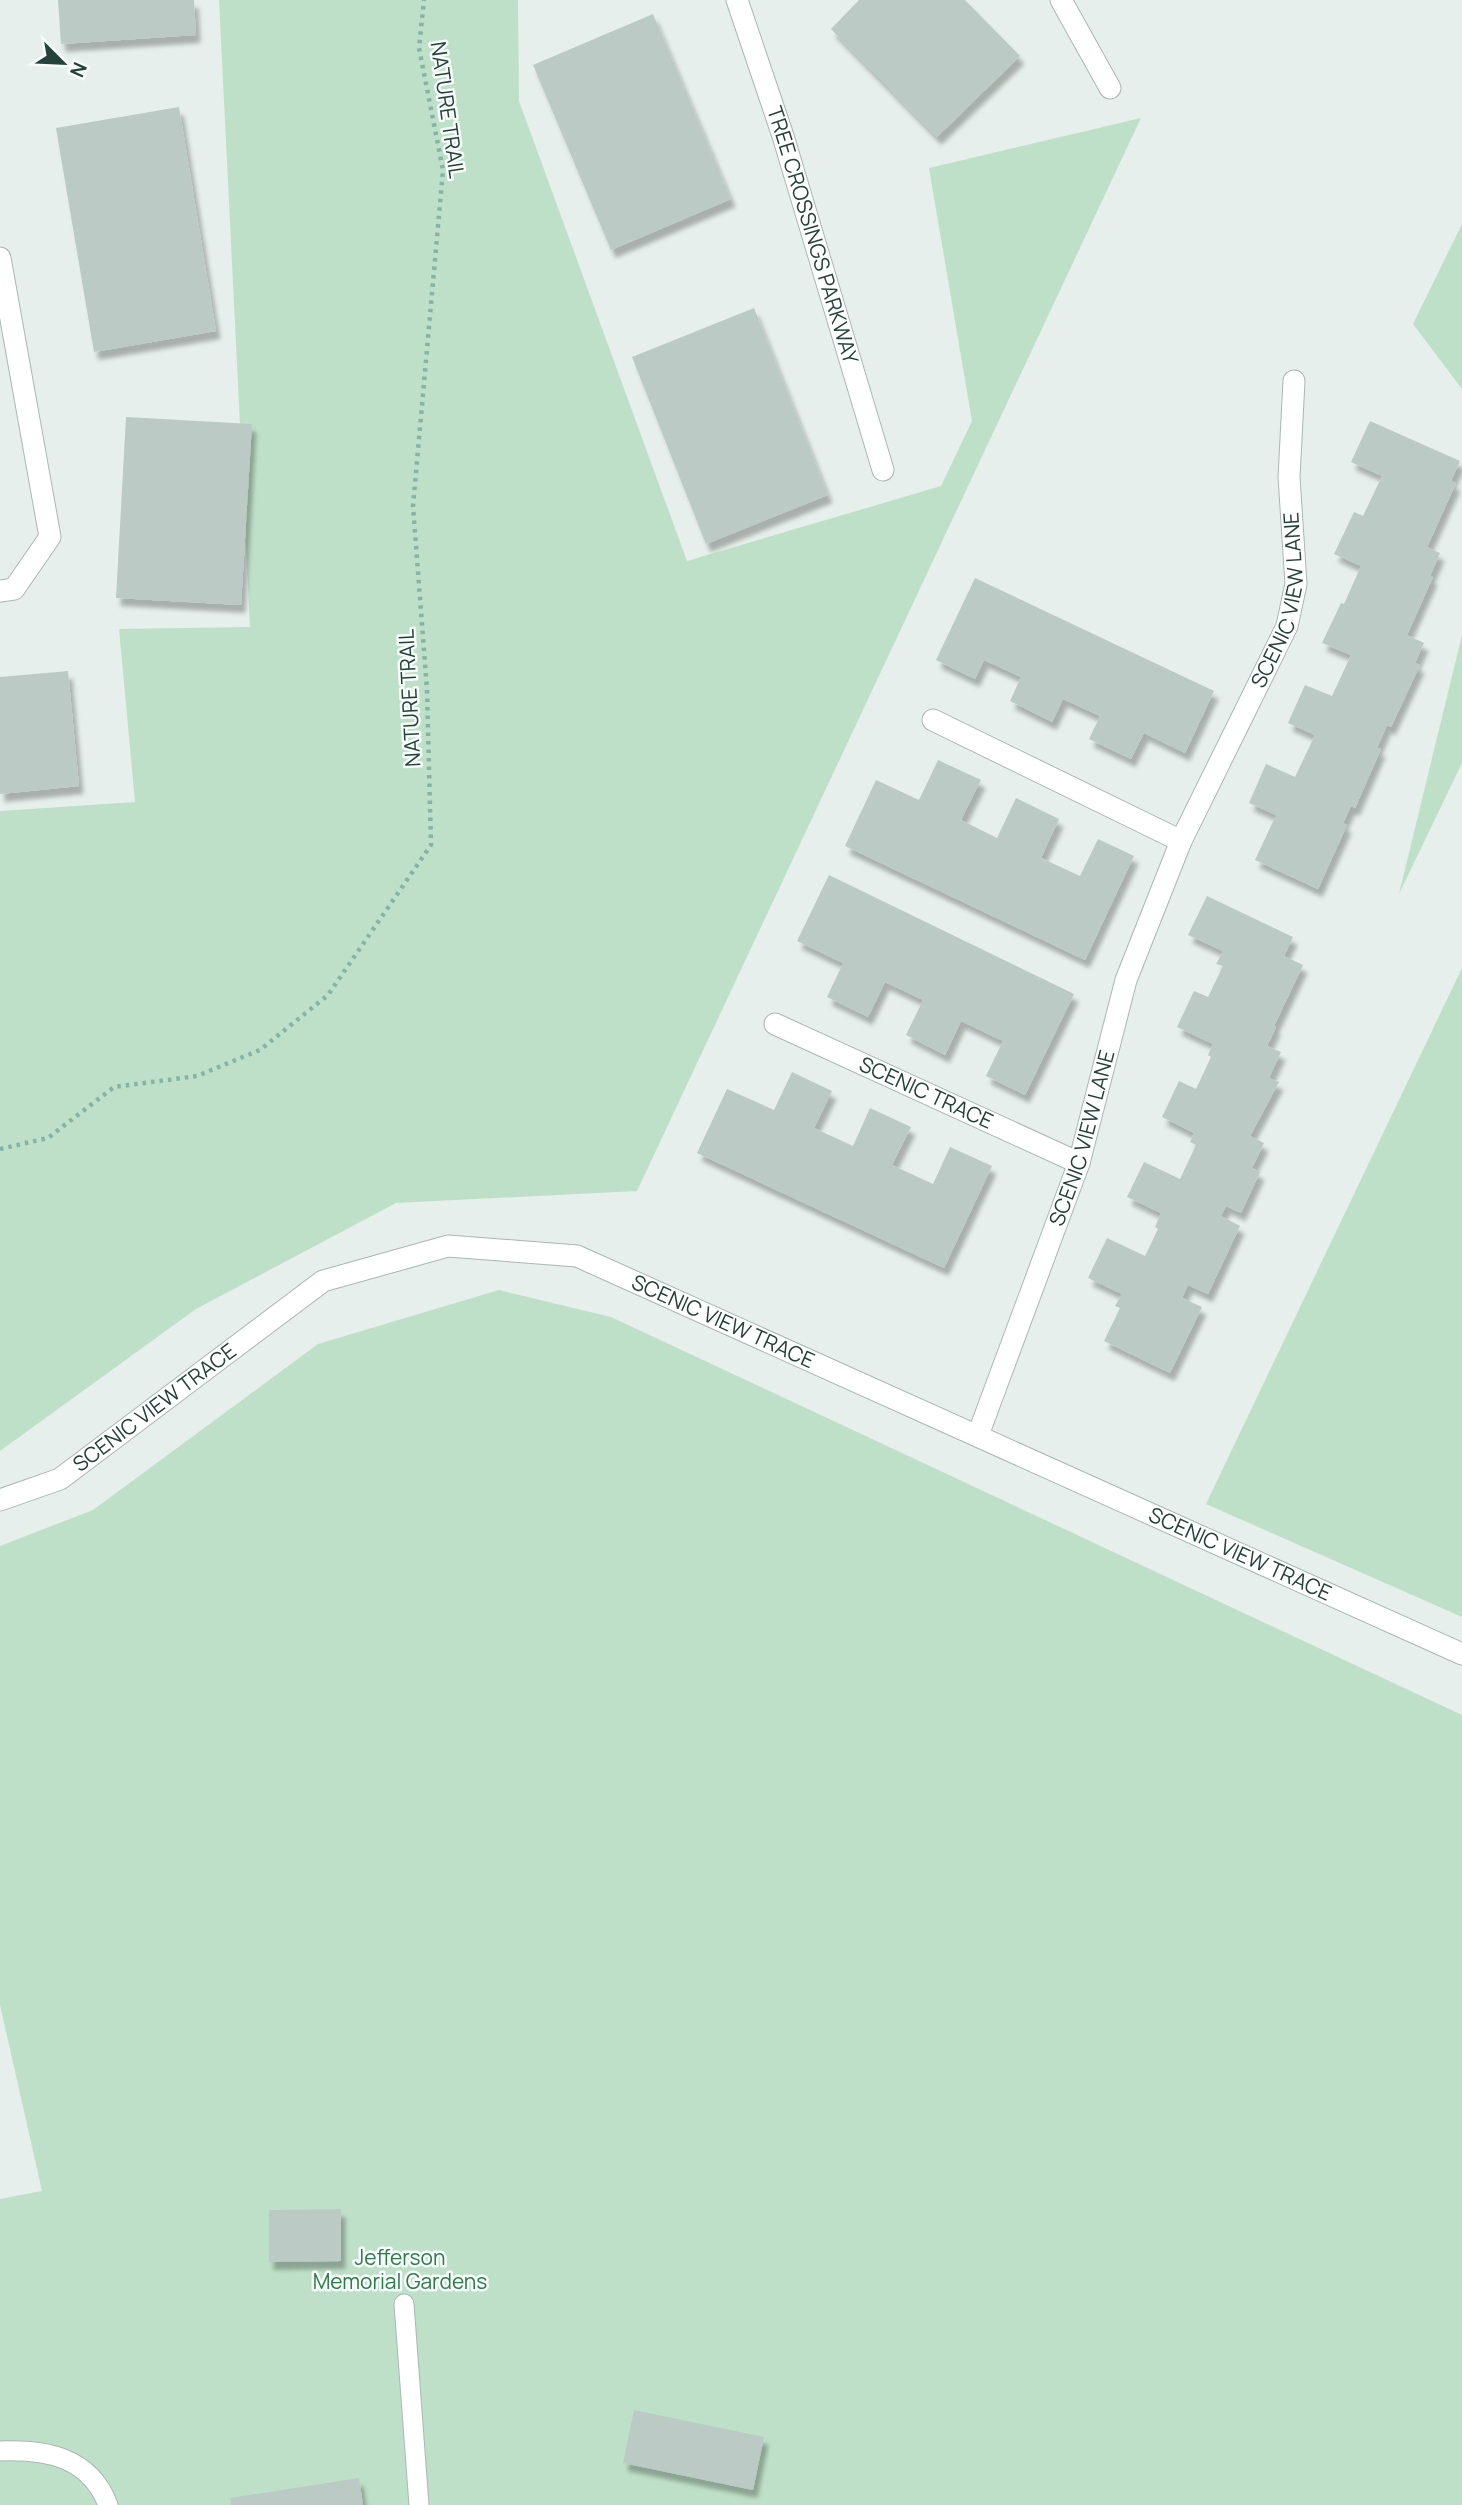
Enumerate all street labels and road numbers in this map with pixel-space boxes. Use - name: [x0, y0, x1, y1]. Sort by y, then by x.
- street label: NATURE TRAIL: [425, 40, 471, 180]
- street label: TREE CROSSINGS PARKWAY: [761, 102, 865, 367]
- street label: SCENIC VIEW LANE: [1244, 511, 1309, 692]
- street label: NATURE TRAIL: [391, 628, 427, 768]
- street label: SCENIC VIEW LANE: [1042, 1047, 1120, 1230]
- street label: SCENIC TRACE: [855, 1049, 998, 1135]
- street label: SCENIC VIEW TRACE: [628, 1267, 819, 1374]
- street label: SCENIC VIEW TRACE: [67, 1336, 241, 1478]
- street label: SCENIC VIEW TRACE: [1145, 1500, 1336, 1607]

